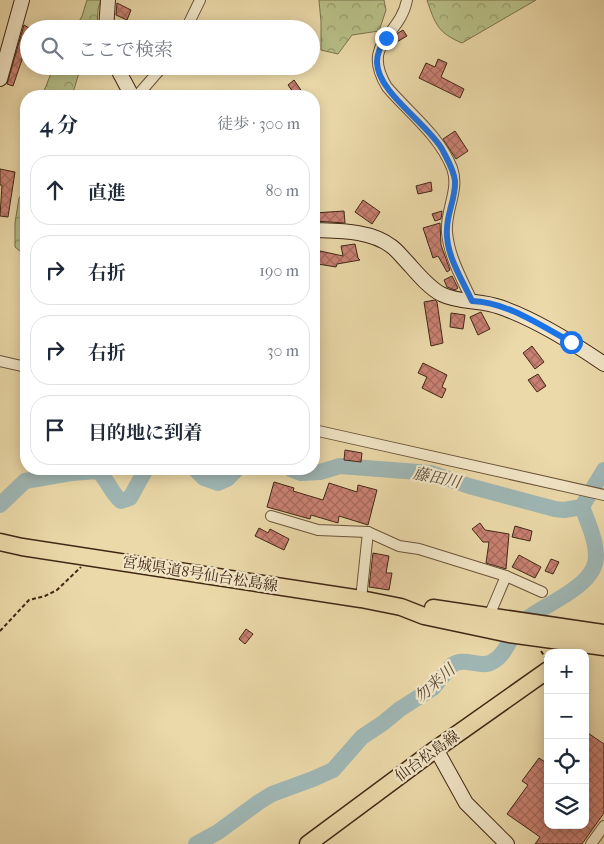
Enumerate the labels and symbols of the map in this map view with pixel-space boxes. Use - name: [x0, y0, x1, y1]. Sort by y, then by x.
- route end: [375, 27, 398, 50]
- route start: [560, 331, 583, 354]
- water label: 藤田川: [411, 463, 464, 492]
- street label: 宮城県道8号仙台松島線: [121, 553, 279, 595]
- water label: 勿来川: [410, 659, 460, 706]
- street label: 仙台松島線: [391, 727, 463, 785]

